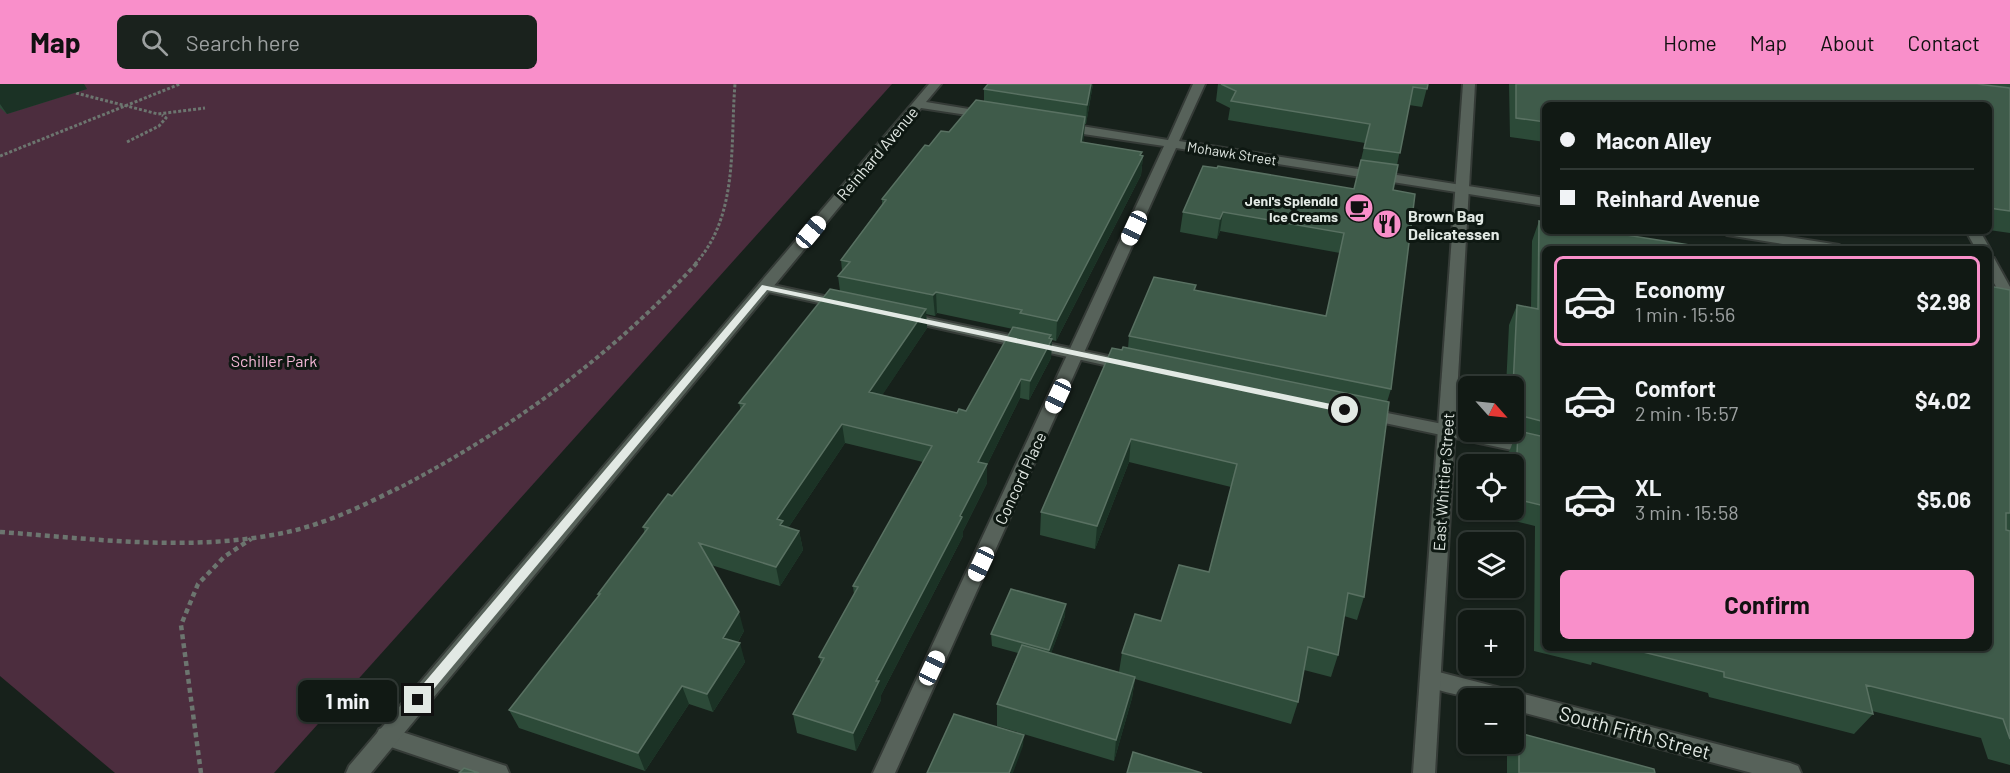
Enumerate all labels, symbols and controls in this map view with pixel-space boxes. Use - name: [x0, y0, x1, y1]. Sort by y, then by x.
- search box: [117, 15, 537, 69]
- text: Map: [30, 25, 81, 59]
- icon: search: [138, 26, 171, 59]
- text: Search here: [186, 29, 300, 55]
- text: Home: [1663, 30, 1717, 55]
- text: Map: [1750, 30, 1787, 55]
- text: About: [1820, 30, 1875, 55]
- text: Contact: [1908, 30, 1980, 55]
- street label: Reinhard Avenue: [832, 102, 922, 204]
- text: Macon Alley: [1596, 127, 1712, 153]
- street label: Mohawk Street: [1186, 138, 1278, 168]
- text: Reinhard Avenue: [1596, 185, 1760, 211]
- place label: Jeni's Splendid Ice Creams: [1245, 192, 1338, 225]
- cafe icon: Jeni's Splendid Ice Creams: [1343, 192, 1375, 224]
- place label: Brown Bag Delicatessen: [1408, 206, 1500, 243]
- car: [1118, 208, 1150, 248]
- restaurant icon: Brown Bag Delicatessen: [1371, 208, 1403, 240]
- car: [793, 212, 829, 252]
- icon: car: [1563, 274, 1617, 328]
- text: Economy: [1635, 276, 1725, 302]
- text: $2.98: [1917, 288, 1971, 314]
- text: 1 min · 15:56: [1635, 302, 1735, 326]
- park label: Schiller Park: [231, 351, 317, 370]
- icon: car: [1563, 373, 1617, 427]
- text: Comfort: [1635, 375, 1716, 401]
- car: [1042, 376, 1074, 416]
- north arrow: [1458, 376, 1524, 442]
- map controls: [1458, 376, 1524, 754]
- text: $4.02: [1915, 387, 1971, 413]
- route start: [1331, 396, 1358, 423]
- text: 2 min · 15:57: [1635, 401, 1738, 425]
- street label: East Whittier Street: [1429, 412, 1457, 552]
- street label: Concord Place: [990, 429, 1050, 527]
- button: locate: [1458, 454, 1524, 520]
- icon: car: [1563, 472, 1617, 526]
- text: XL: [1635, 474, 1661, 500]
- text: $5.06: [1917, 486, 1971, 512]
- text: 3 min · 15:58: [1635, 500, 1739, 524]
- button: layers: [1458, 532, 1524, 598]
- car: [965, 544, 997, 584]
- button: Confirm: [1560, 570, 1974, 639]
- button: +: [1458, 610, 1524, 676]
- car: [916, 648, 948, 688]
- callout: 1 min: [298, 679, 397, 721]
- route end: [404, 686, 431, 713]
- button: −: [1458, 688, 1524, 754]
- text: 1 min: [326, 689, 369, 713]
- street label: South Fifth Street: [1557, 700, 1713, 764]

